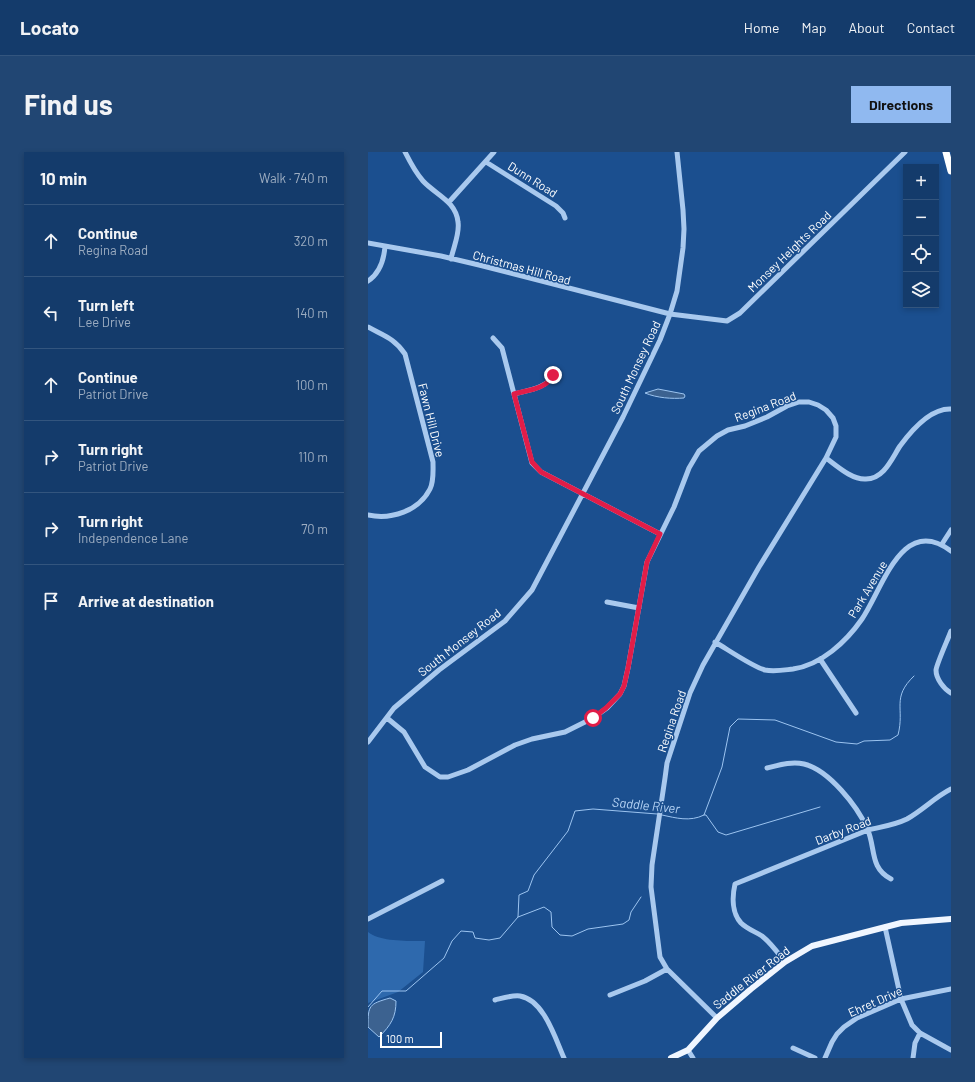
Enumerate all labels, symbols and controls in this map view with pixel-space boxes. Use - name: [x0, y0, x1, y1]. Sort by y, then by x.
- text: Locato: [20, 16, 79, 39]
- text: Home: [744, 19, 780, 36]
- text: Map: [802, 19, 826, 36]
- text: About: [848, 19, 885, 36]
- text: Contact: [907, 19, 955, 36]
- button: Directions: [851, 86, 951, 123]
- text: Find us: [24, 87, 113, 121]
- street label: Dunn Road: [506, 158, 560, 200]
- map controls: [903, 164, 939, 308]
- button: +: [903, 164, 939, 200]
- text: 10 min: [40, 168, 87, 188]
- text: Walk · 740 m: [259, 170, 328, 186]
- button: −: [903, 200, 939, 236]
- street label: Monsey Heights Road: [744, 207, 834, 295]
- text: Continue: [78, 224, 138, 242]
- icon: ahead: [40, 230, 62, 252]
- text: 320 m: [294, 233, 328, 249]
- button: locate: [903, 236, 939, 272]
- text: Regina Road: [78, 242, 148, 258]
- street label: Christmas Hill Road: [471, 247, 573, 287]
- button: layers: [903, 272, 939, 308]
- text: Turn left: [78, 296, 134, 314]
- icon: left: [40, 302, 62, 324]
- text: 140 m: [296, 305, 328, 321]
- text: Lee Drive: [78, 314, 131, 330]
- street label: South Monsey Road: [607, 318, 663, 416]
- route end: [544, 366, 562, 384]
- text: Continue: [78, 368, 138, 386]
- icon: ahead: [40, 374, 62, 396]
- text: 100 m: [295, 377, 328, 393]
- street label: Fawn Hill Drive: [416, 382, 448, 458]
- text: Patriot Drive: [78, 386, 148, 402]
- street label: Regina Road: [732, 388, 798, 424]
- text: Turn right: [78, 440, 143, 458]
- icon: right: [40, 446, 62, 468]
- text: 110 m: [298, 449, 328, 465]
- text: Patriot Drive: [78, 458, 148, 474]
- text: Turn right: [78, 512, 143, 530]
- icon: right: [40, 518, 62, 540]
- text: 70 m: [301, 521, 328, 537]
- text: Independence Lane: [78, 530, 188, 546]
- street label: Park Avenue: [844, 558, 890, 620]
- icon: arrive: [40, 590, 62, 612]
- text: Arrive at destination: [78, 592, 214, 610]
- street label: South Monsey Road: [415, 605, 503, 679]
- street label: Regina Road: [654, 688, 688, 754]
- route start: [584, 709, 602, 727]
- water label: Saddle River: [611, 793, 681, 817]
- street label: Darby Road: [813, 813, 873, 847]
- street label: Saddle River Road: [710, 943, 792, 1011]
- street label: Ehret Drive: [846, 983, 904, 1019]
- scale bar: [380, 1030, 442, 1049]
- text: 100 m: [386, 1032, 414, 1045]

